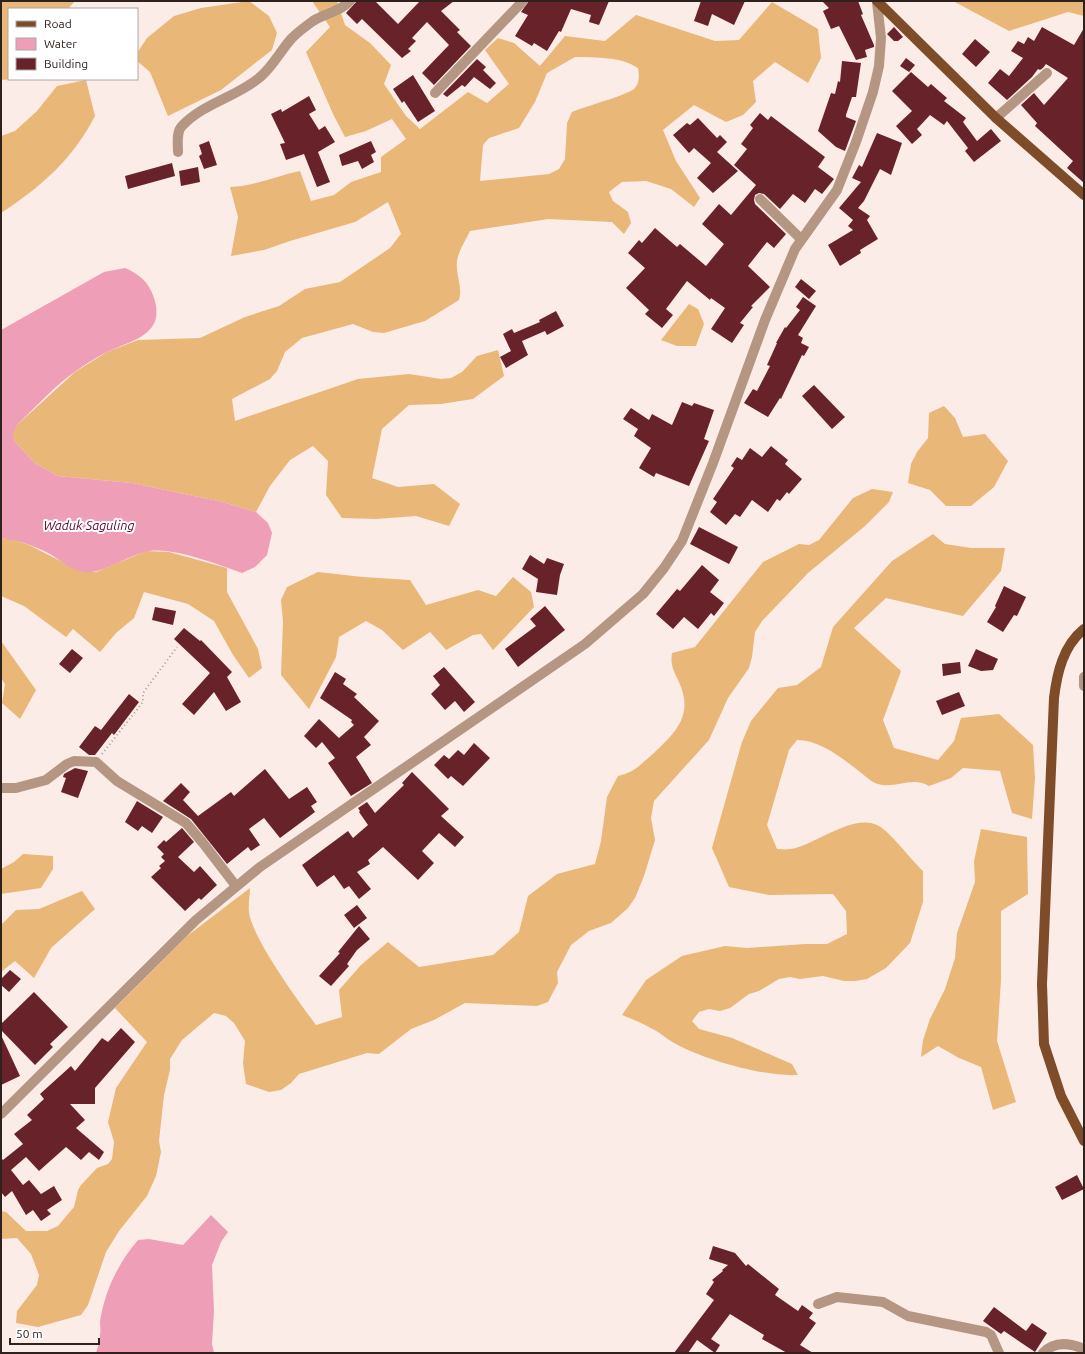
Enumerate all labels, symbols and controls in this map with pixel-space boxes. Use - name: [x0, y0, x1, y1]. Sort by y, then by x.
- legend: [8, 8, 138, 80]
- text: Road: [44, 17, 72, 30]
- text: Water: [44, 37, 77, 50]
- text: Building: [44, 57, 88, 70]
- water label: Waduk Saguling: [43, 518, 135, 532]
- scale bar: [10, 1320, 99, 1346]
- text: 50 m: [16, 1327, 43, 1340]

